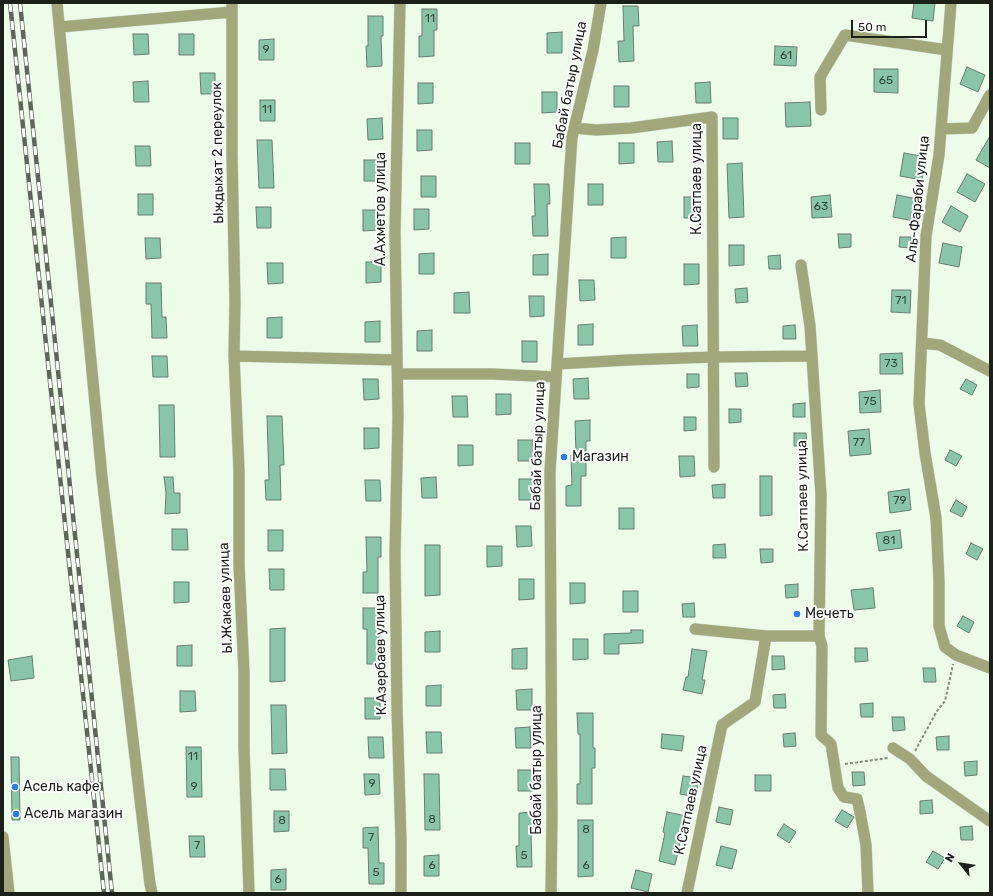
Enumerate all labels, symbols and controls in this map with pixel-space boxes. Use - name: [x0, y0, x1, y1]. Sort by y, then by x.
- house number: 11: [425, 12, 435, 26]
- scale bar: [853, 12, 929, 38]
- street label: Бабай батыр улица: [549, 20, 591, 150]
- text: 50 m: [858, 20, 886, 34]
- house number: 9: [262, 43, 270, 57]
- house number: 61: [780, 49, 792, 63]
- house number: 65: [879, 74, 893, 88]
- street label: Ыждыхат 2 переулок: [208, 82, 228, 224]
- house number: 11: [262, 103, 272, 117]
- street label: К.Сатпаев улица: [689, 123, 705, 235]
- street label: Аль-Фараби улица: [903, 135, 933, 263]
- street label: А.Ахметов улица: [373, 152, 389, 266]
- house number: 63: [814, 200, 828, 214]
- house number: 71: [895, 294, 907, 308]
- house number: 73: [884, 357, 898, 371]
- street label: Бабай батыр улица: [527, 381, 549, 511]
- house number: 75: [863, 395, 877, 409]
- house number: 77: [853, 436, 865, 450]
- street label: К.Сатпаев улица: [794, 440, 812, 552]
- place label: Магазин: [572, 449, 629, 465]
- marker: Магазин: [559, 452, 569, 462]
- house number: 79: [893, 494, 907, 508]
- house number: 81: [883, 534, 895, 548]
- street label: Ы.Жакаев улица: [216, 542, 236, 654]
- street label: К.Азербаев улица: [372, 595, 390, 715]
- place label: Мечеть: [805, 606, 854, 622]
- marker: Мечеть: [792, 609, 802, 619]
- street label: Бабай батыр улица: [529, 705, 545, 835]
- street label: К.Сатпаев улица: [671, 744, 711, 856]
- house number: 11: [188, 750, 198, 764]
- house number: 9: [368, 777, 376, 791]
- place label: Асель кафе: [23, 779, 100, 795]
- house number: 9: [190, 780, 198, 794]
- marker: Асель кафе: [10, 782, 20, 792]
- place label: Асель магазин: [24, 806, 123, 822]
- marker: Асель магазин: [11, 809, 21, 819]
- house number: 8: [428, 813, 436, 827]
- house number: 8: [278, 814, 286, 828]
- house number: 8: [582, 823, 590, 837]
- house number: 7: [368, 831, 374, 845]
- house number: 7: [194, 839, 200, 853]
- north arrow: [941, 844, 981, 884]
- house number: 5: [520, 849, 528, 863]
- text: N: [943, 851, 958, 864]
- house number: 6: [428, 859, 436, 873]
- house number: 6: [582, 859, 590, 873]
- house number: 5: [372, 866, 380, 880]
- house number: 6: [274, 873, 282, 887]

